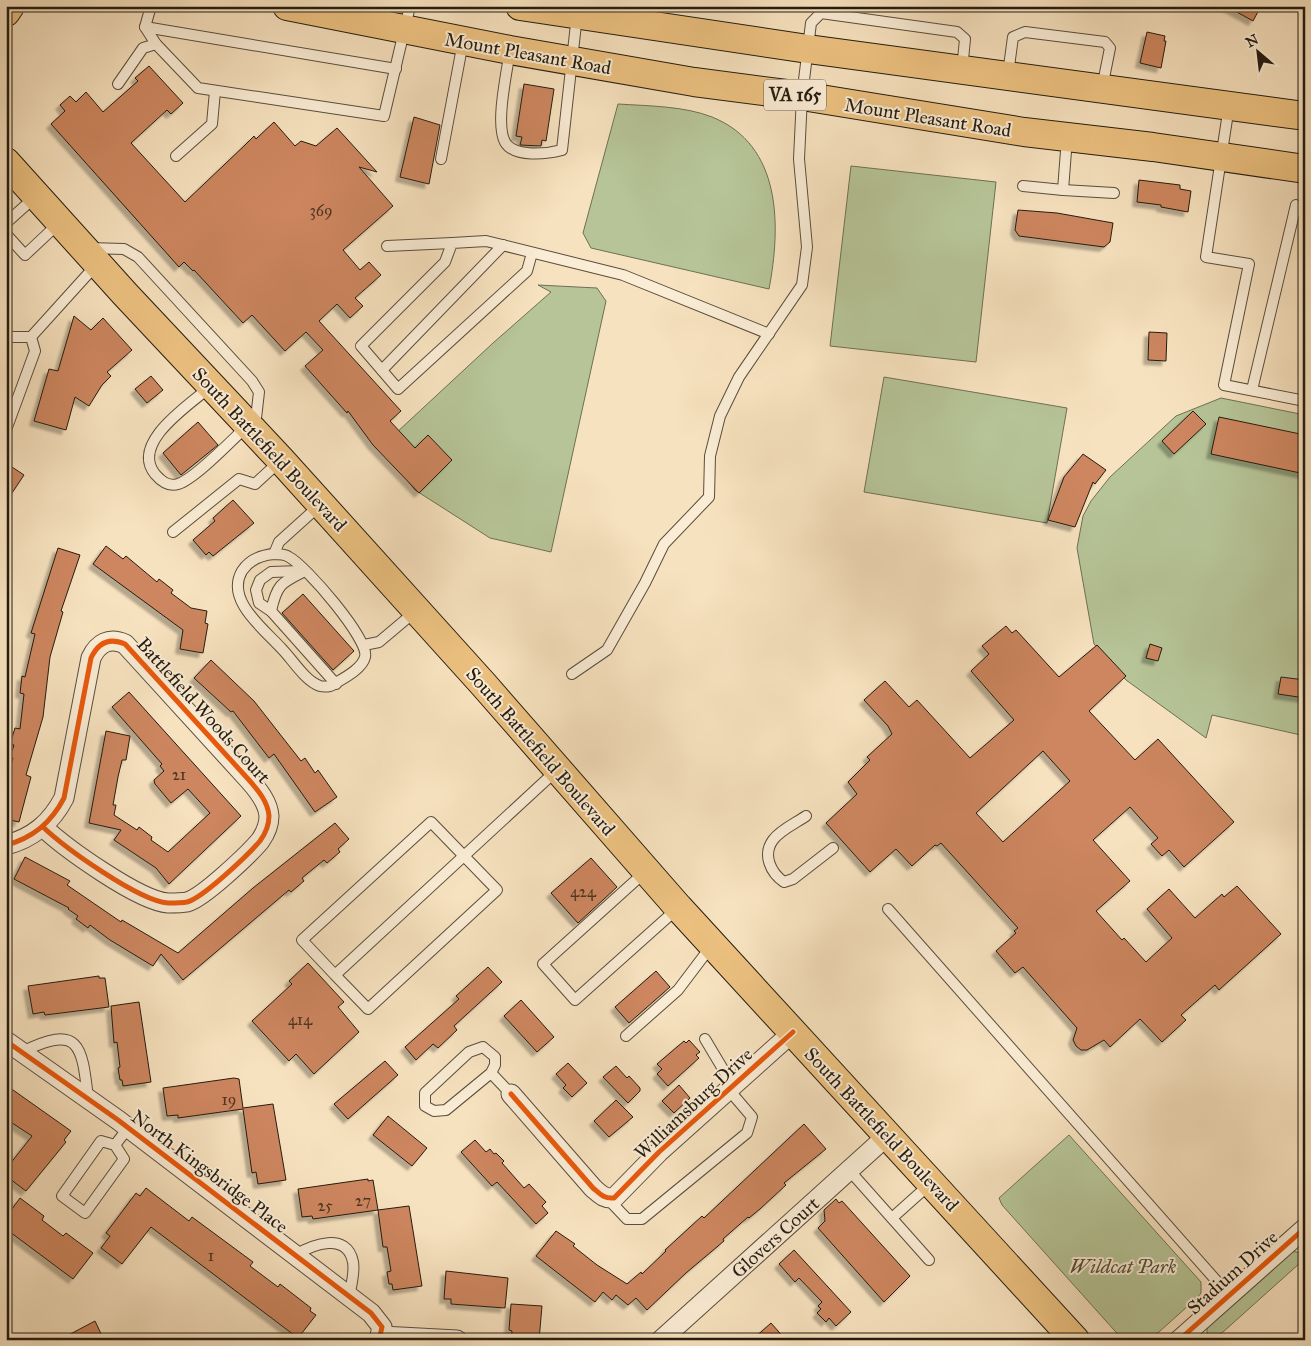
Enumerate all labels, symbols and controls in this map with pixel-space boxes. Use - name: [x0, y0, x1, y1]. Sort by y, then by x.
- street label: Mount Pleasant Road: [443, 28, 613, 80]
- north arrow: [1234, 28, 1284, 78]
- text: N: [1243, 31, 1261, 51]
- road number: VA 165: [764, 80, 826, 110]
- street label: Mount Pleasant Road: [843, 93, 1013, 142]
- house number: 369: [309, 201, 333, 220]
- street label: South Battlefield Boulevard: [188, 363, 352, 536]
- street label: Battlefield Woods Court: [132, 633, 275, 788]
- street label: South Battlefield Boulevard: [461, 662, 620, 841]
- house number: 21: [172, 765, 186, 784]
- house number: 424: [570, 882, 597, 901]
- house number: 414: [288, 1010, 313, 1029]
- street label: Williamsburg Drive: [630, 1043, 758, 1165]
- street label: South Battlefield Boulevard: [800, 1043, 964, 1216]
- house number: 19: [222, 1090, 236, 1109]
- street label: North Kingsbridge Place: [126, 1105, 293, 1239]
- house number: 27: [355, 1191, 371, 1210]
- street label: Glovers Court: [727, 1192, 824, 1283]
- house number: 25: [317, 1196, 333, 1215]
- street label: Stadium Drive: [1182, 1225, 1283, 1319]
- house number: 1: [208, 1246, 214, 1265]
- park label: Wildcat Park: [1070, 1255, 1177, 1278]

